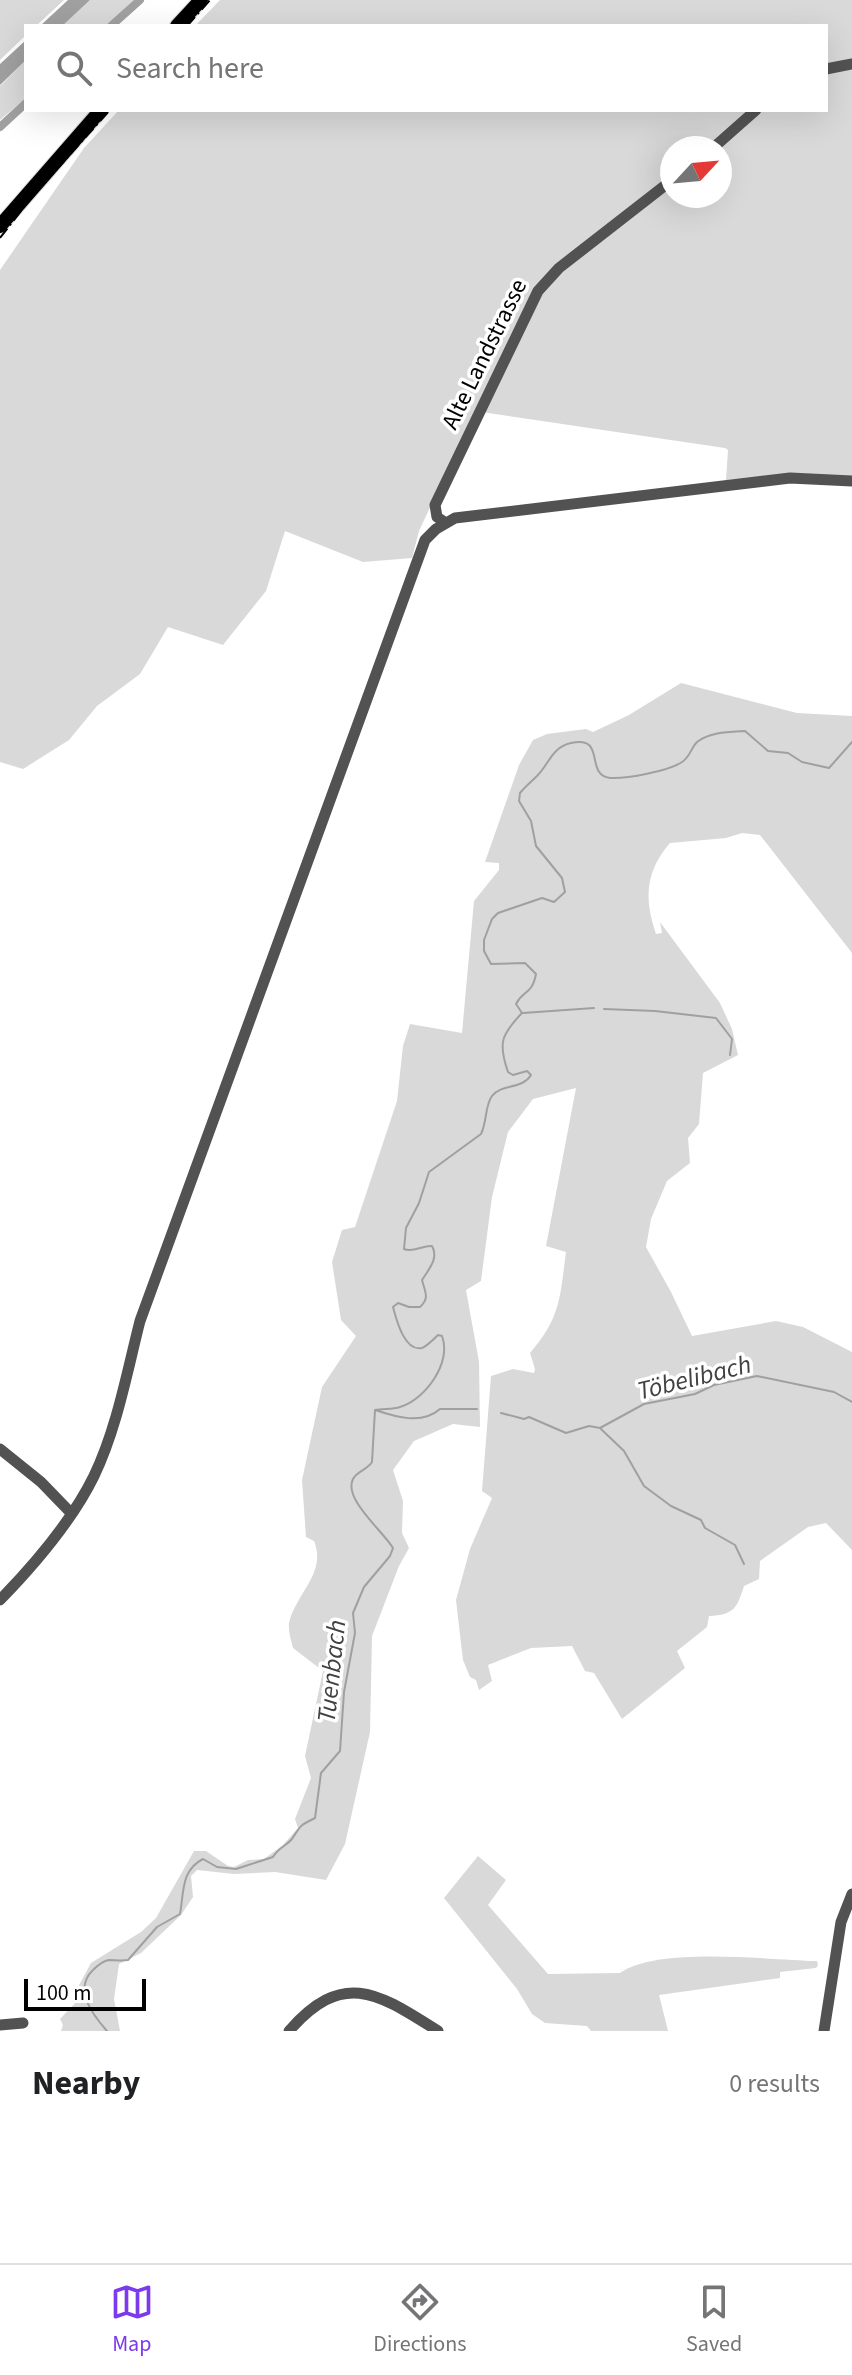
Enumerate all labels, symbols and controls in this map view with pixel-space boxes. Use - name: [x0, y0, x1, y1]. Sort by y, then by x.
- search box: [24, 24, 828, 112]
- icon: search: [52, 46, 96, 90]
- text: Search here: [116, 47, 264, 90]
- north arrow: [660, 136, 732, 208]
- street label: Alte Landstrasse: [433, 273, 536, 435]
- water label: Töbelibach: [633, 1345, 755, 1410]
- water label: Tuenbach: [308, 1618, 355, 1724]
- scale bar: [24, 1975, 146, 2011]
- text: 100 m: [36, 1977, 91, 2009]
- text: Nearby: [32, 2059, 140, 2108]
- text: 0 results: [729, 2065, 820, 2102]
- tab: Map: [110, 2280, 154, 2360]
- tab: Directions: [373, 2280, 466, 2360]
- tab: Saved: [686, 2280, 742, 2360]

